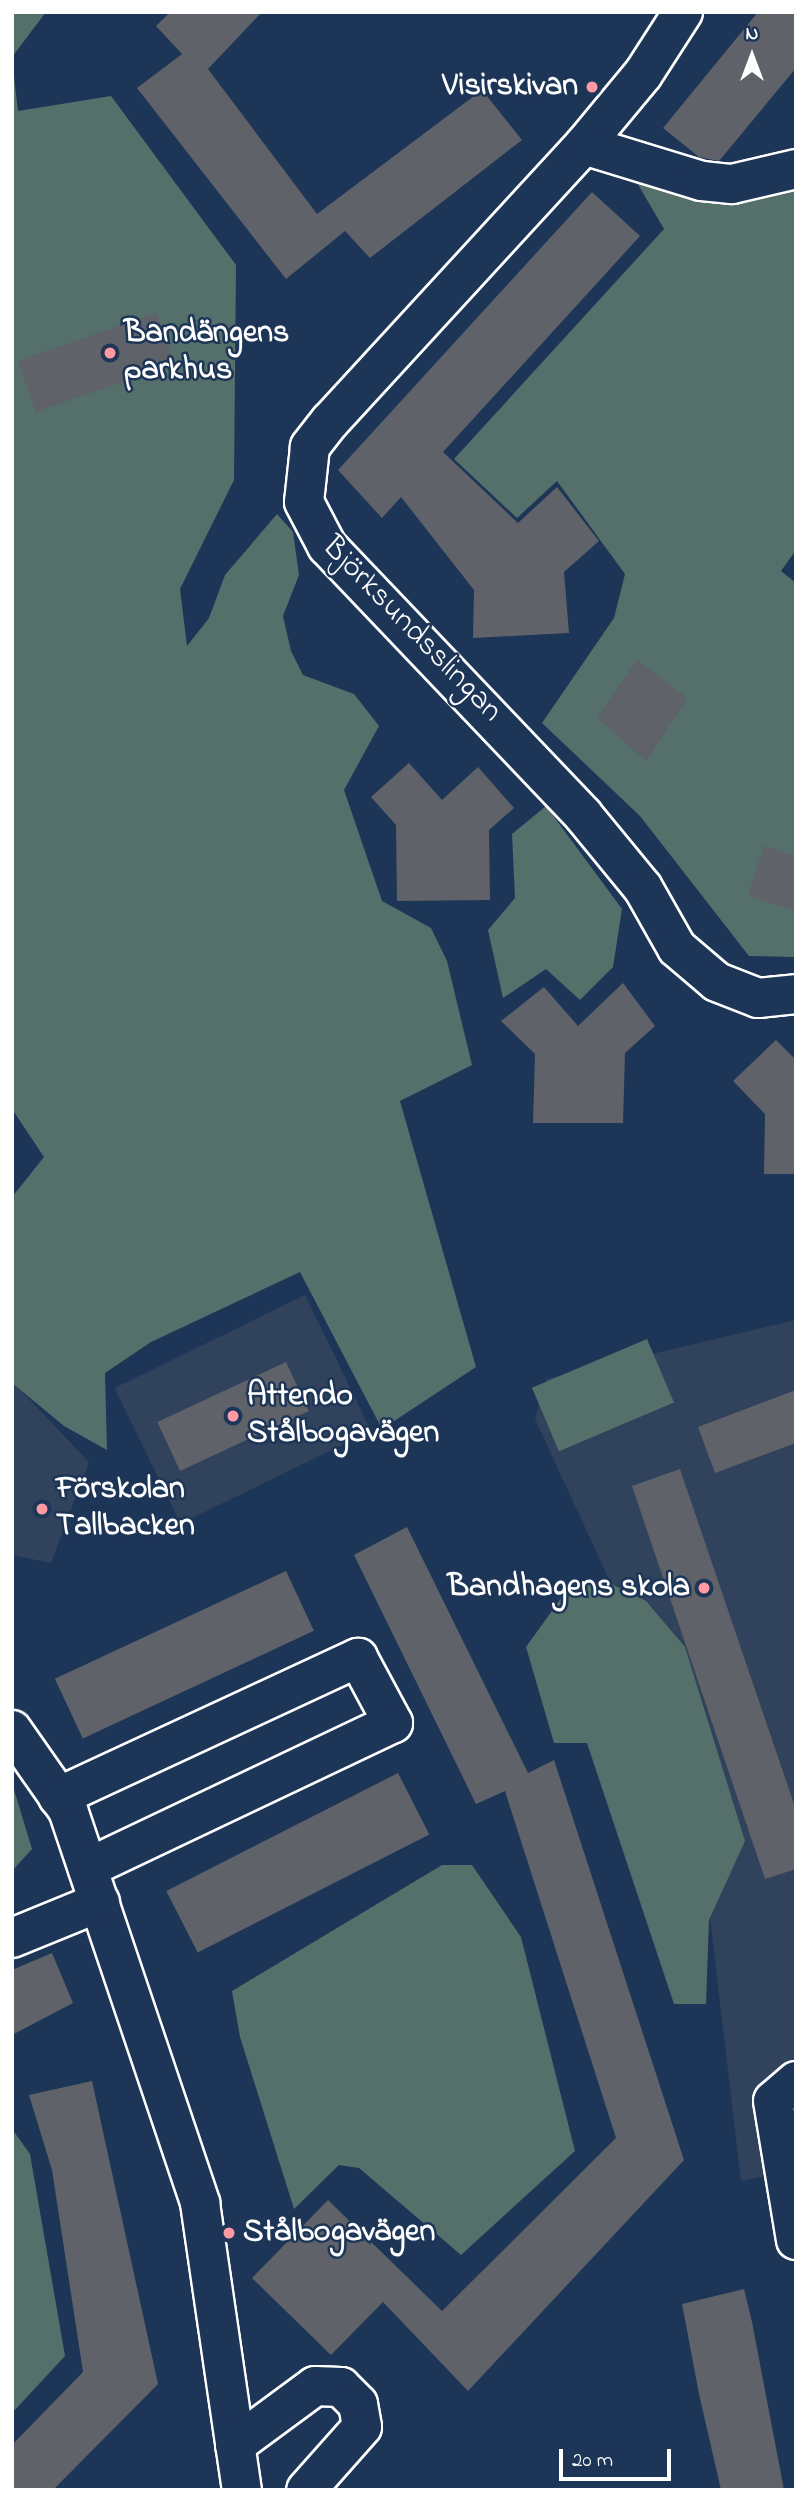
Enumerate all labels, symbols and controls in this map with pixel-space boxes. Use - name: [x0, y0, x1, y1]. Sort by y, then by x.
- north arrow: [717, 21, 787, 91]
- text: N: [746, 21, 758, 48]
- place label: Visirskivan: [442, 68, 578, 106]
- marker: Visirskivan: [584, 79, 600, 95]
- place label: Bandängens parkhus: [124, 316, 289, 391]
- marker: Bandängens parkhus: [102, 345, 118, 361]
- street label: Björksundsslingan: [313, 529, 509, 731]
- place label: Attendo Stålbogavägen: [247, 1379, 439, 1454]
- marker: Attendo Stålbogavägen: [225, 1408, 241, 1424]
- place label: Förskolan Tallbacken: [56, 1472, 195, 1547]
- marker: Förskolan Tallbacken: [34, 1501, 50, 1517]
- place label: Bandhagens skola: [448, 1569, 690, 1607]
- marker: Bandhagens skola: [696, 1580, 712, 1596]
- place label: Stålbogavägen: [243, 2214, 435, 2252]
- marker: Stålbogavägen: [221, 2225, 237, 2241]
- scale bar: [563, 2436, 675, 2480]
- text: 20 m: [572, 2446, 613, 2476]

